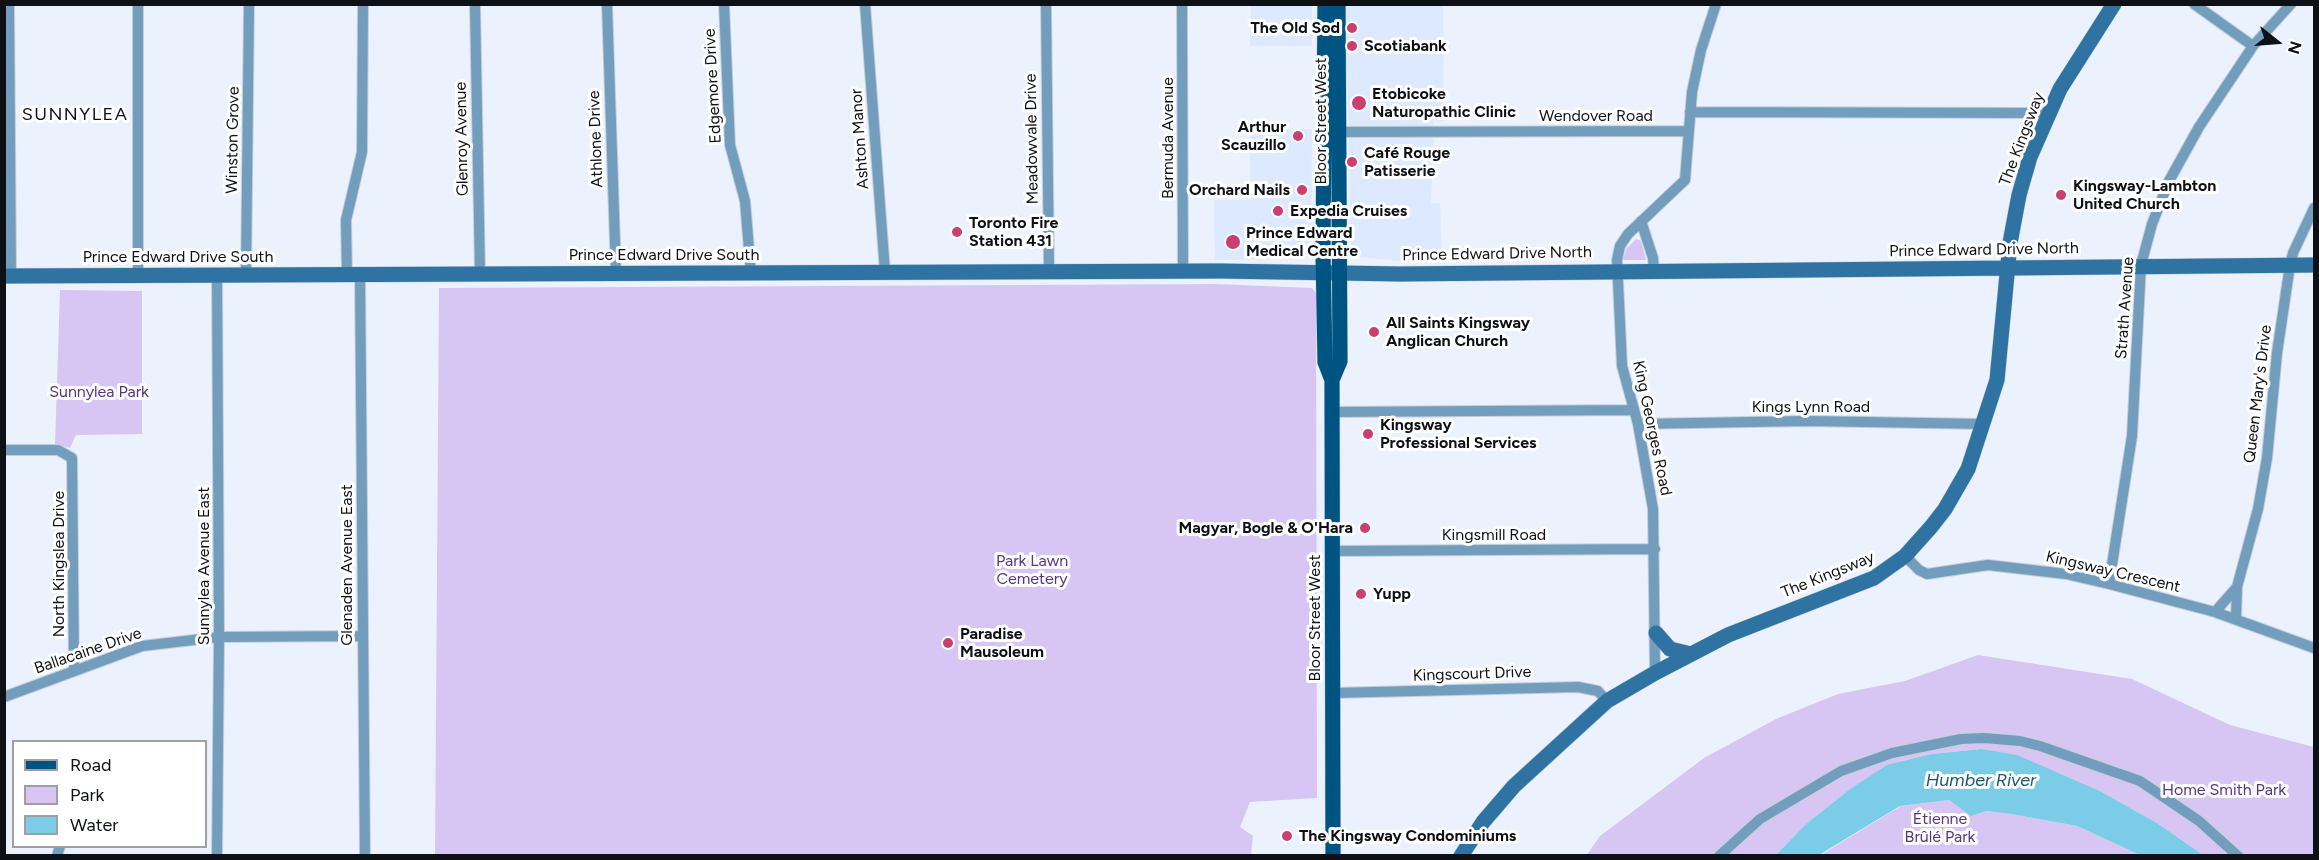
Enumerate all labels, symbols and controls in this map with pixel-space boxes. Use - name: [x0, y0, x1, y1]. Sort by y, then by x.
- north arrow: [2247, 12, 2307, 72]
- place label: The Old Sod: [1250, 18, 1340, 38]
- marker: The Old Sod: [1345, 21, 1359, 35]
- street label: Edgemore Drive: [700, 28, 726, 144]
- place label: Scotiabank: [1364, 36, 1447, 56]
- marker: Scotiabank: [1345, 39, 1359, 53]
- text: N: [2284, 39, 2306, 56]
- street label: Bloor Street West: [1311, 58, 1331, 184]
- street label: Meadowvale Drive: [1021, 73, 1043, 205]
- street label: Bermuda Avenue: [1158, 77, 1178, 199]
- street label: Glenroy Avenue: [451, 82, 473, 196]
- place label: Etobicoke Naturopathic Clinic: [1372, 84, 1516, 122]
- street label: Winston Grove: [222, 86, 244, 194]
- street label: Ashton Manor: [847, 88, 873, 190]
- street label: Athlone Drive: [585, 90, 607, 188]
- street label: The Kingsway: [1995, 90, 2049, 188]
- marker: Etobicoke Naturopathic Clinic: [1350, 94, 1368, 112]
- district label: SUNNYLEA: [22, 104, 128, 126]
- street label: Wendover Road: [1539, 106, 1653, 126]
- place label: Arthur Scauzillo: [1221, 117, 1286, 155]
- marker: Arthur Scauzillo: [1291, 129, 1305, 143]
- place label: Café Rouge Patisserie: [1364, 143, 1450, 181]
- marker: Café Rouge Patisserie: [1345, 155, 1359, 169]
- place label: Kingsway-Lambton United Church: [2073, 176, 2216, 214]
- place label: Orchard Nails: [1189, 180, 1290, 200]
- marker: Orchard Nails: [1295, 183, 1309, 197]
- marker: Kingsway-Lambton United Church: [2054, 188, 2068, 202]
- place label: Expedia Cruises: [1290, 201, 1407, 221]
- marker: Expedia Cruises: [1271, 204, 1285, 218]
- place label: Toronto Fire Station 431: [969, 213, 1058, 251]
- place label: Prince Edward Medical Centre: [1246, 223, 1358, 261]
- marker: Toronto Fire Station 431: [950, 225, 964, 239]
- marker: Prince Edward Medical Centre: [1224, 233, 1242, 251]
- street label: Prince Edward Drive North: [1889, 239, 2079, 261]
- street label: Prince Edward Drive North: [1402, 243, 1592, 265]
- street label: Prince Edward Drive South: [569, 245, 759, 265]
- street label: Prince Edward Drive South: [83, 247, 273, 267]
- street label: Strath Avenue: [2112, 256, 2138, 360]
- place label: All Saints Kingsway Anglican Church: [1386, 313, 1530, 351]
- street label: Queen Mary's Drive: [2240, 324, 2276, 464]
- marker: All Saints Kingsway Anglican Church: [1367, 325, 1381, 339]
- street label: King Georges Road: [1628, 359, 1676, 497]
- park label: Sunnylea Park: [49, 382, 149, 402]
- street label: Kings Lynn Road: [1752, 397, 1870, 417]
- place label: Kingsway Professional Services: [1380, 415, 1536, 453]
- marker: Kingsway Professional Services: [1361, 427, 1375, 441]
- street label: Glenaden Avenue East: [337, 484, 357, 646]
- street label: Sunnylea Avenue East: [194, 487, 214, 645]
- street label: North Kingslea Drive: [49, 491, 69, 637]
- place label: Magyar, Bogle & O'Hara: [1179, 518, 1353, 538]
- marker: Magyar, Bogle & O'Hara: [1358, 521, 1372, 535]
- street label: Kingsmill Road: [1442, 525, 1546, 545]
- street label: Kingsway Crescent: [2044, 547, 2182, 597]
- street label: The Kingsway: [1779, 548, 1877, 602]
- park label: Park Lawn Cemetery: [996, 551, 1068, 589]
- street label: Bloor Street West: [1305, 555, 1325, 681]
- place label: Yupp: [1373, 584, 1411, 604]
- marker: Yupp: [1354, 587, 1368, 601]
- street label: Ballacaine Drive: [32, 624, 144, 678]
- place label: Paradise Mausoleum: [960, 624, 1044, 662]
- marker: Paradise Mausoleum: [941, 636, 955, 650]
- street label: Kingscourt Drive: [1412, 662, 1532, 686]
- legend: [12, 740, 207, 848]
- text: Road: [70, 754, 111, 776]
- water label: Humber River: [1926, 770, 2036, 792]
- park label: Home Smith Park: [2162, 780, 2286, 800]
- text: Park: [70, 784, 104, 806]
- park label: Étienne Brûlé Park: [1905, 809, 1975, 847]
- text: Water: [70, 814, 118, 836]
- place label: The Kingsway Condominiums: [1299, 826, 1516, 846]
- marker: The Kingsway Condominiums: [1280, 829, 1294, 843]

